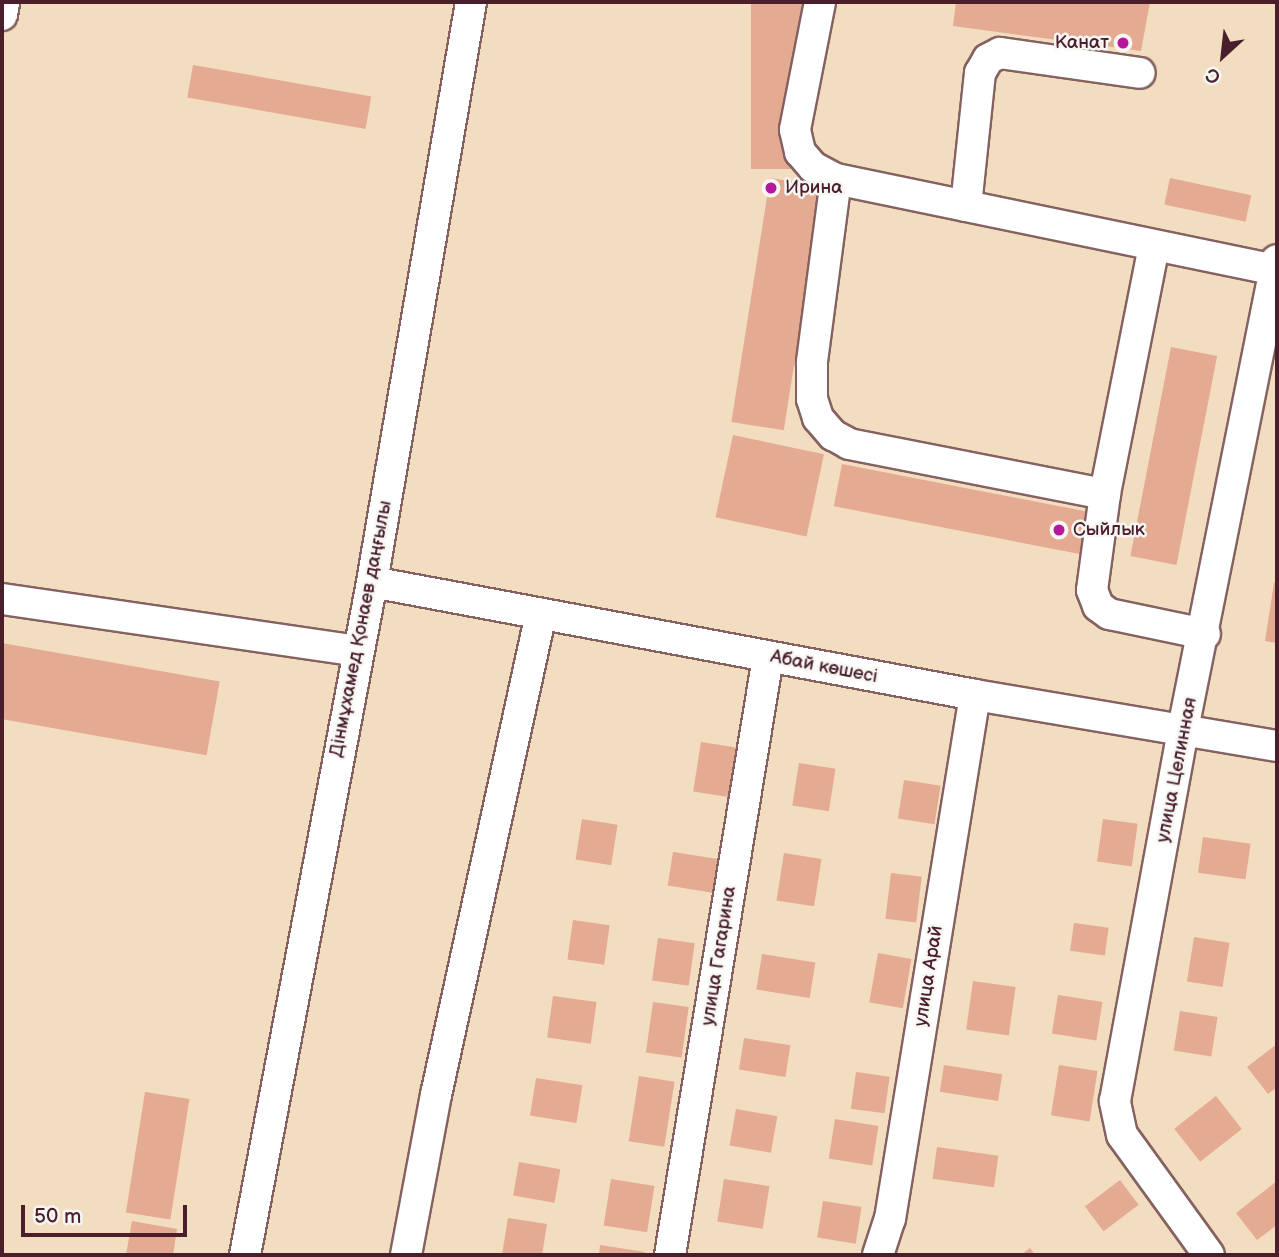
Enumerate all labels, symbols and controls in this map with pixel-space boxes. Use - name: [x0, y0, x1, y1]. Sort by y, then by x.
- north arrow: [1188, 21, 1258, 91]
- place label: Канат: [1055, 32, 1109, 54]
- marker: Канат: [1115, 35, 1131, 51]
- text: С: [1202, 62, 1224, 88]
- place label: Ирина: [785, 177, 842, 199]
- marker: Ирина: [763, 180, 779, 196]
- street label: Дінмұхамед Қонаев даңғылы: [325, 499, 397, 759]
- place label: Сыйлык: [1073, 519, 1145, 541]
- marker: Сыйлык: [1051, 522, 1067, 538]
- street label: Абай көшесі: [768, 645, 880, 689]
- street label: улица Целинная: [1152, 695, 1202, 845]
- street label: улица Гагарина: [697, 885, 741, 1027]
- street label: улица Арай: [910, 924, 948, 1028]
- scale bar: [24, 1190, 191, 1234]
- text: 50 m: [34, 1204, 81, 1229]

